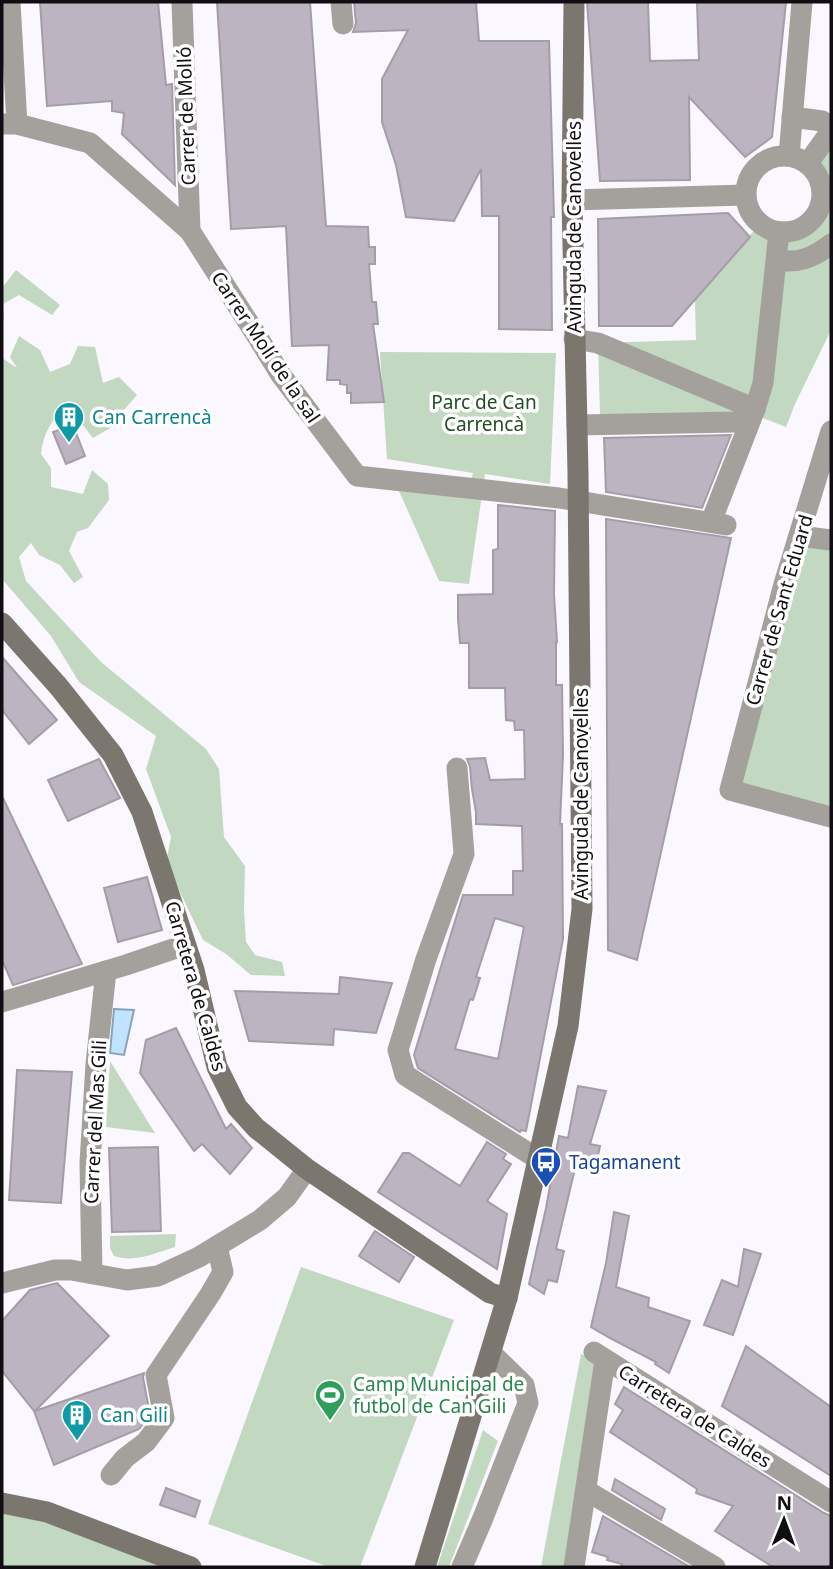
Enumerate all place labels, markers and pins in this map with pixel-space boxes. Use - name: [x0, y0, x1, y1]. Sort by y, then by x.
- building icon: Can Carrencà: [52, 400, 86, 444]
- place label: Can Carrencà: [92, 404, 212, 430]
- bus stop icon: Tagamanent: [529, 1145, 563, 1189]
- place label: Tagamanent: [569, 1149, 681, 1175]
- place label: Camp Municipal de futbol de Can Gili: [353, 1371, 524, 1419]
- sports icon: Camp Municipal de futbol de Can Gili: [313, 1378, 347, 1422]
- building icon: Can Gili: [60, 1398, 94, 1442]
- place label: Can Gili: [100, 1402, 168, 1428]

